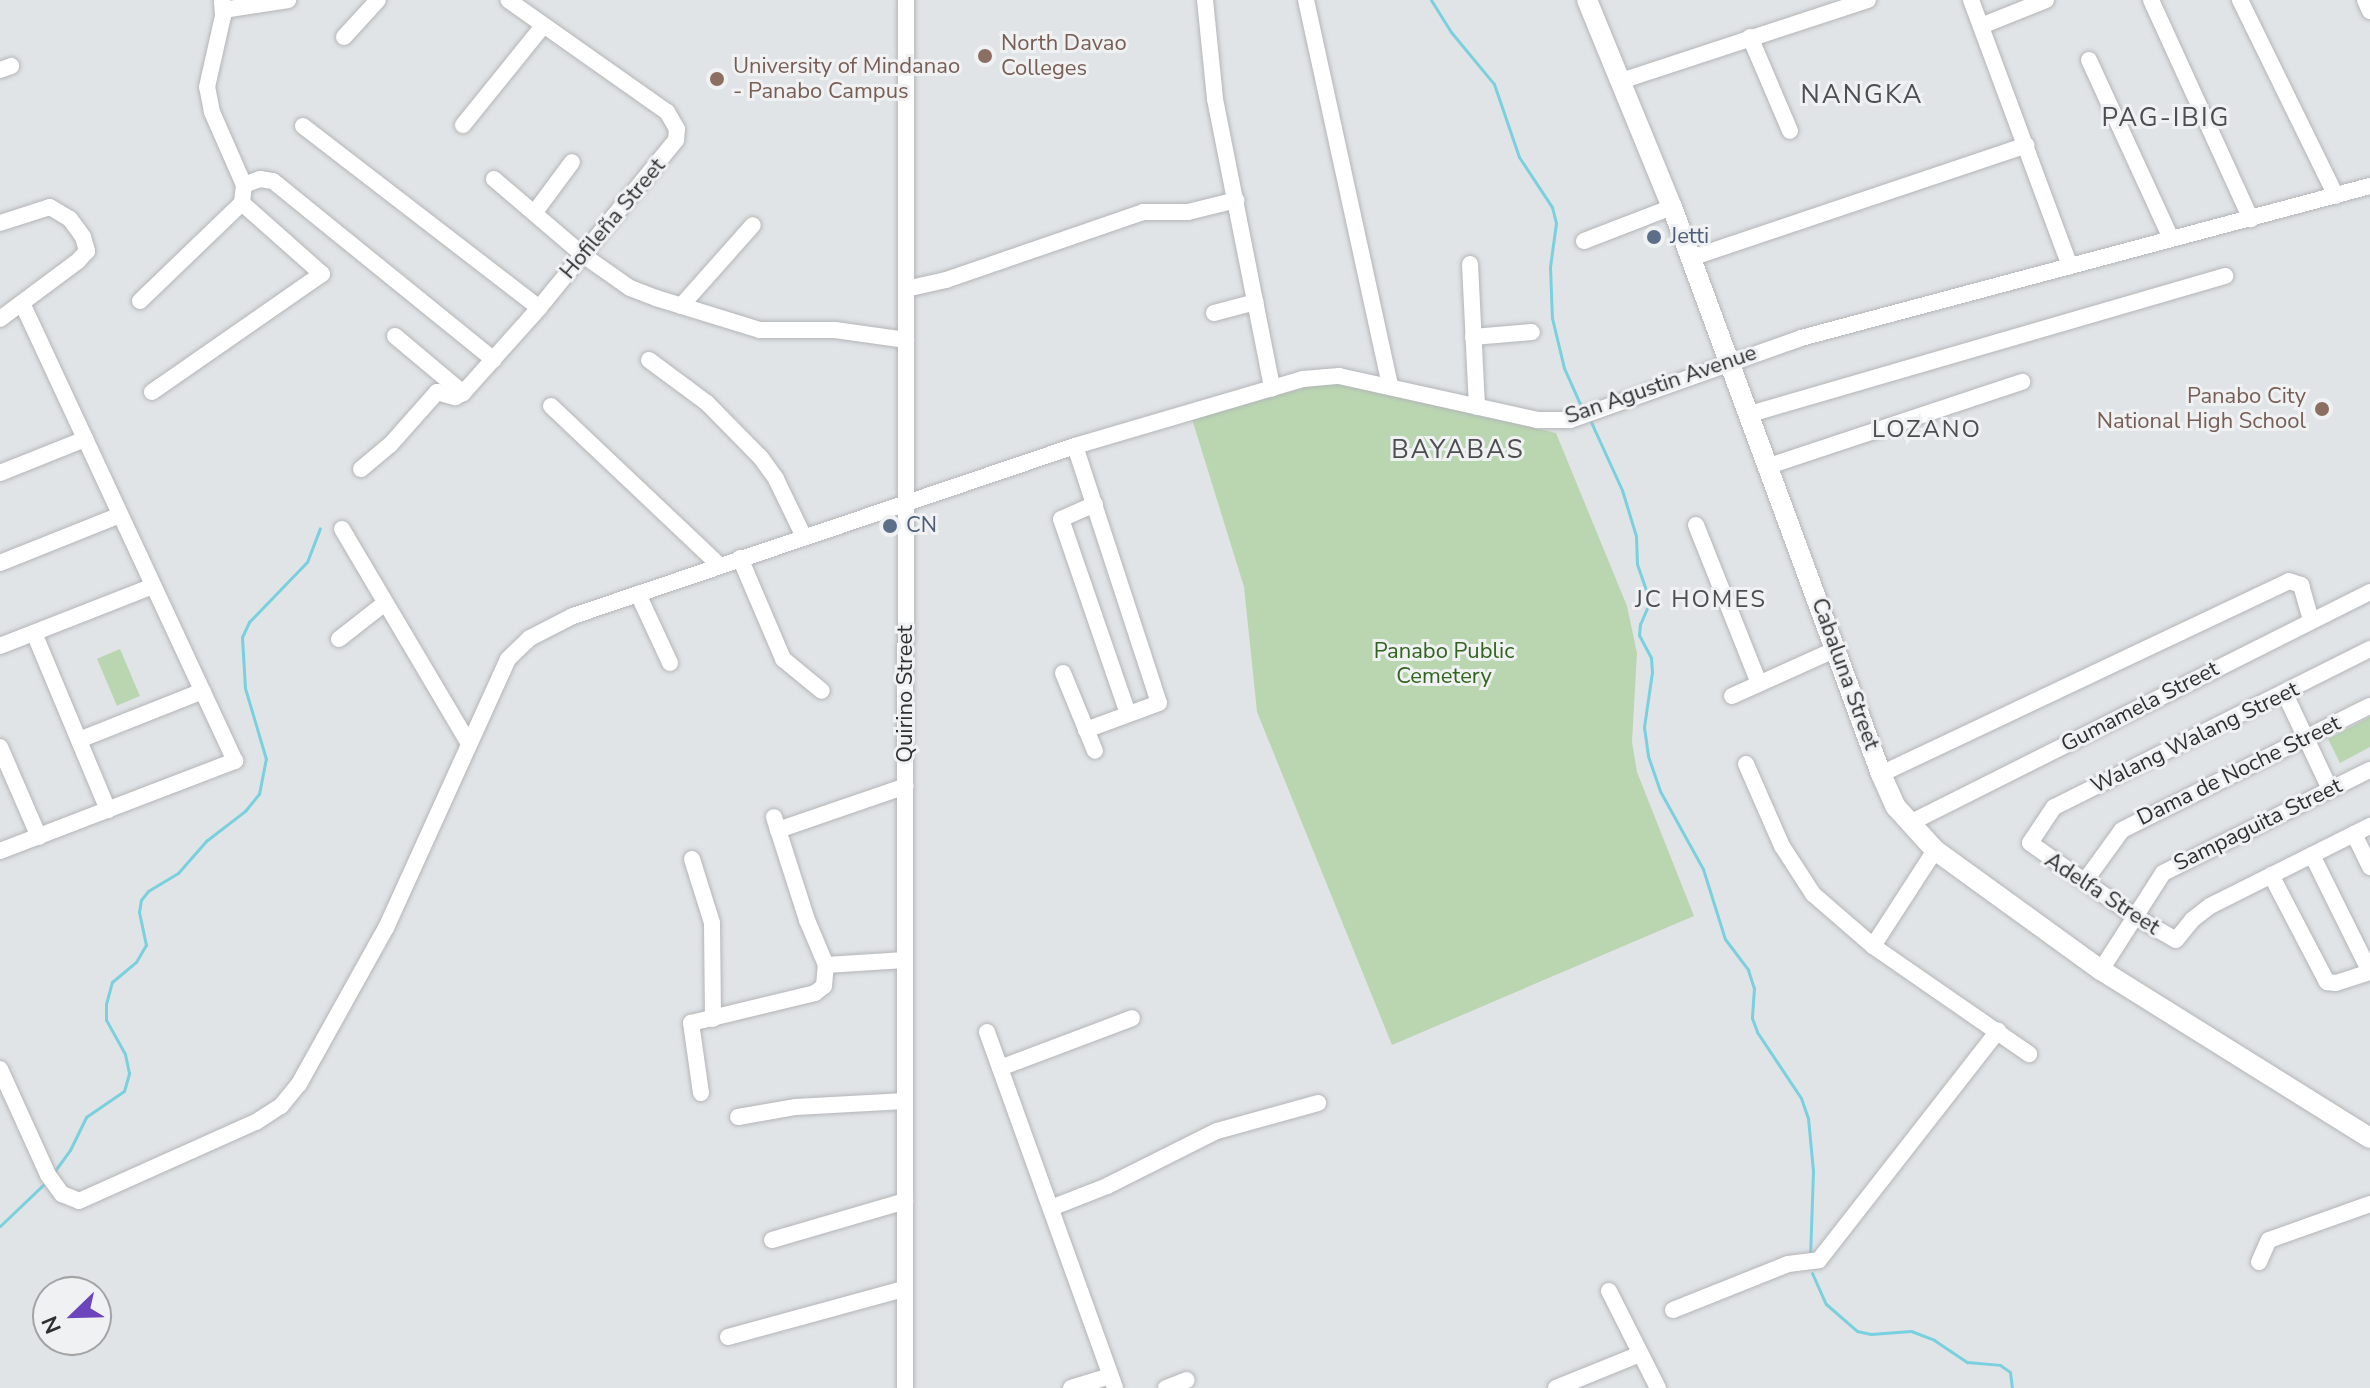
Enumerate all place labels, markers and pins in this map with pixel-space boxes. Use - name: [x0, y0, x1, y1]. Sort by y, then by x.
- place label: North Davao Colleges: [1001, 30, 1127, 82]
- marker: North Davao Colleges: [976, 47, 994, 65]
- place label: University of Mindanao - Panabo Campus: [733, 53, 960, 104]
- marker: University of Mindanao - Panabo Campus: [708, 70, 726, 88]
- place label: Jetti: [1670, 224, 1709, 250]
- marker: Jetti: [1645, 228, 1663, 246]
- place label: Panabo City National High School: [2097, 383, 2306, 434]
- marker: Panabo City National High School: [2313, 400, 2331, 418]
- place label: CN: [906, 513, 937, 539]
- marker: CN: [881, 517, 899, 535]

